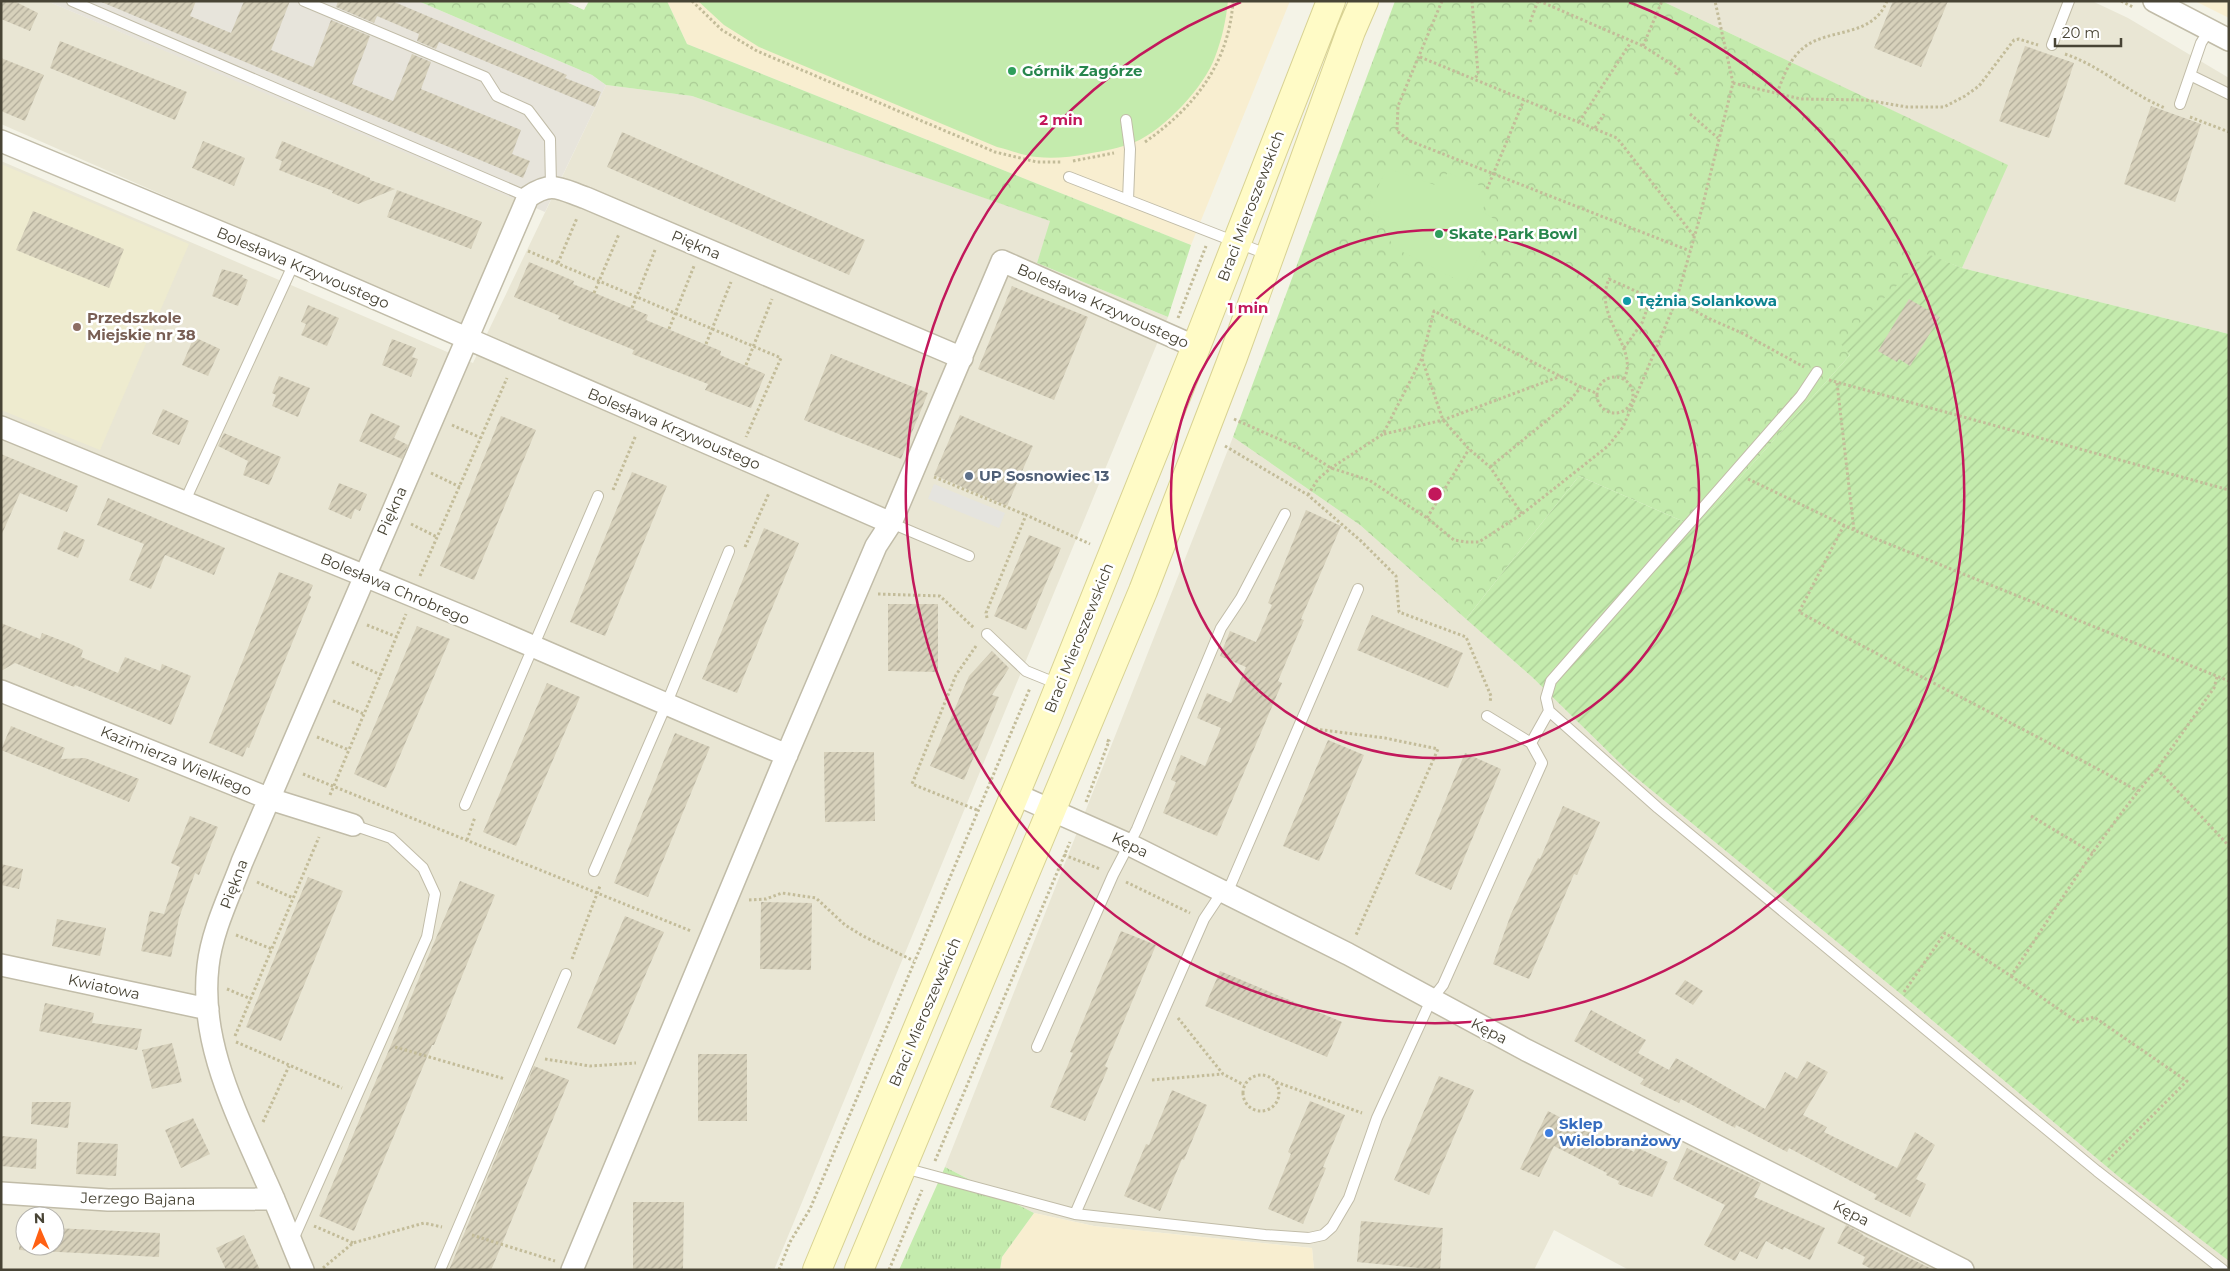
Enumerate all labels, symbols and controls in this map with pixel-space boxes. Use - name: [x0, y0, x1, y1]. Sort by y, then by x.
- scale bar: [2055, 15, 2121, 47]
- text: 20 m: [2062, 23, 2100, 42]
- place label: Górnik Zagórze: [1022, 61, 1142, 80]
- marker: Górnik Zagórze: [1006, 65, 1018, 77]
- text: 2 min: [1039, 110, 1083, 129]
- street label: Braci Mieroszewskich: [1213, 128, 1288, 284]
- street label: Bolesława Krzywoustego: [214, 222, 393, 313]
- place label: Skate Park Bowl: [1449, 224, 1578, 243]
- street label: Piękna: [669, 226, 724, 263]
- marker: Skate Park Bowl: [1433, 228, 1445, 240]
- street label: Bolesława Krzywoustego: [1014, 259, 1192, 352]
- place label: Tężnia Solankowa: [1637, 291, 1777, 310]
- marker: Tężnia Solankowa: [1621, 295, 1633, 307]
- text: 1 min: [1228, 298, 1268, 317]
- place label: Przedszkole Miejskie nr 38: [87, 308, 196, 344]
- marker: Przedszkole Miejskie nr 38: [71, 321, 83, 333]
- street label: Bolesława Krzywoustego: [585, 383, 764, 474]
- place label: UP Sosnowiec 13: [979, 466, 1109, 485]
- marker: UP Sosnowiec 13: [963, 470, 975, 482]
- street label: Piękna: [372, 483, 411, 538]
- centre of rings: [1426, 485, 1444, 503]
- street label: Bolesława Chrobrego: [318, 548, 473, 629]
- street label: Braci Mieroszewskich: [1040, 560, 1117, 716]
- street label: Kazimierza Wielkiego: [98, 721, 255, 800]
- street label: Kępa: [1109, 828, 1152, 861]
- street label: Piękna: [215, 856, 252, 911]
- street label: Braci Mieroszewskich: [885, 934, 965, 1089]
- street label: Kwiatowa: [66, 970, 142, 1003]
- street label: Kępa: [1468, 1013, 1511, 1048]
- place label: Sklep Wielobranżowy: [1559, 1114, 1682, 1150]
- marker: Sklep Wielobranżowy: [1543, 1127, 1555, 1139]
- street label: Jerzego Bajana: [79, 1188, 196, 1209]
- street label: Kępa: [1830, 1195, 1873, 1230]
- north arrow: [15, 1206, 65, 1256]
- text: N: [34, 1209, 46, 1227]

